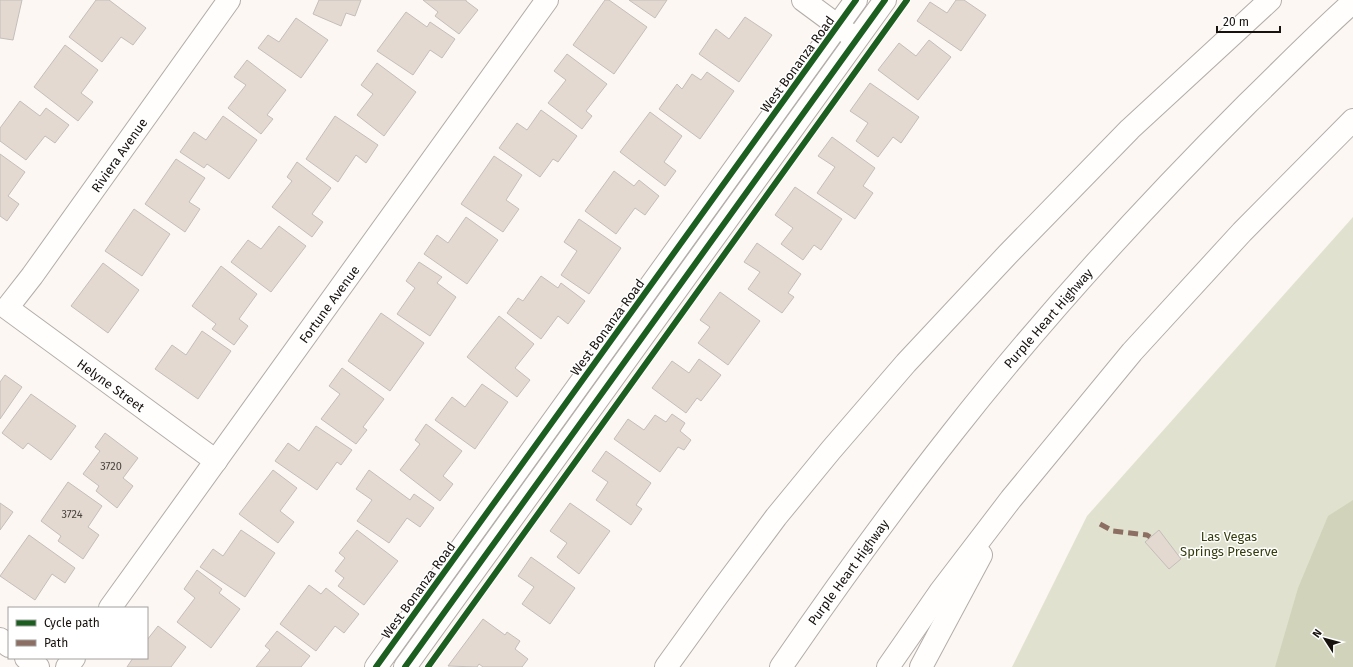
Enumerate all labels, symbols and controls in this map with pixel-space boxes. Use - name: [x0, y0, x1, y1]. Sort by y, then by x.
- scale bar: [1217, 8, 1280, 34]
- street label: West Bonanza Road: [757, 13, 837, 115]
- text: 20 m: [1223, 15, 1249, 29]
- street label: Riviera Avenue: [88, 115, 150, 195]
- street label: Fortune Avenue: [296, 263, 363, 346]
- street label: Purple Heart Highway: [1001, 265, 1096, 371]
- street label: West Bonanza Road: [567, 276, 647, 378]
- street label: Helyne Street: [74, 356, 147, 415]
- house number: 3720: [100, 460, 122, 473]
- house number: 3724: [61, 508, 83, 521]
- street label: Purple Heart Highway: [805, 516, 892, 628]
- park label: Las Vegas Springs Preserve: [1180, 529, 1278, 559]
- street label: West Bonanza Road: [378, 539, 458, 641]
- legend: [8, 607, 148, 659]
- text: Cycle path: [44, 616, 100, 630]
- north arrow: [1305, 619, 1345, 659]
- text: N: [1310, 627, 1325, 640]
- text: Path: [44, 636, 68, 650]

